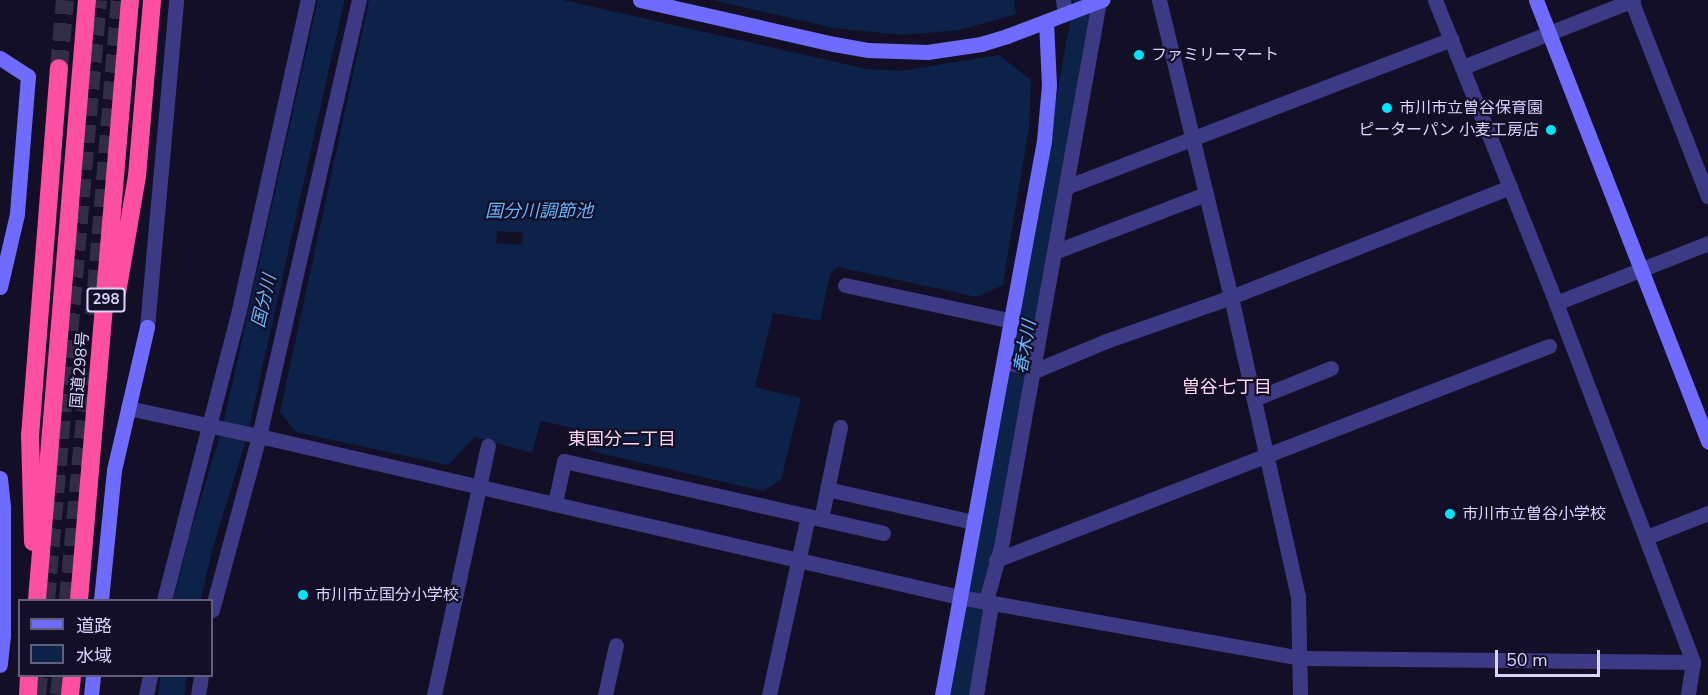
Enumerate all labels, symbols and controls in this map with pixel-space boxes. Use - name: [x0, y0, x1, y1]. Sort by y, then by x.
- place label: ファミリーマート: [1151, 45, 1279, 65]
- marker: ファミリーマート: [1132, 48, 1146, 62]
- place label: 市川市立曽谷保育園: [1399, 98, 1543, 118]
- marker: 市川市立曽谷保育園: [1380, 101, 1394, 115]
- place label: ピーターパン 小麦工房店: [1359, 120, 1539, 140]
- marker: ピーターパン 小麦工房店: [1544, 123, 1558, 137]
- water label: 国分川調節池: [485, 200, 593, 222]
- water label: 国分川: [247, 272, 281, 330]
- road number: 298: [86, 288, 126, 312]
- water label: 春木川: [1010, 319, 1040, 375]
- street label: 国道298号: [67, 331, 93, 409]
- district label: 曽谷七丁目: [1182, 376, 1272, 398]
- district label: 東国分二丁目: [568, 428, 676, 450]
- place label: 市川市立曽谷小学校: [1462, 504, 1606, 524]
- marker: 市川市立曽谷小学校: [1443, 507, 1457, 521]
- place label: 市川市立国分小学校: [315, 585, 459, 605]
- marker: 市川市立国分小学校: [296, 588, 310, 602]
- legend: [18, 599, 213, 677]
- text: 道路: [76, 614, 112, 638]
- scale bar: [1498, 638, 1603, 676]
- text: 水域: [76, 644, 112, 668]
- text: 50 m: [1506, 648, 1548, 672]

